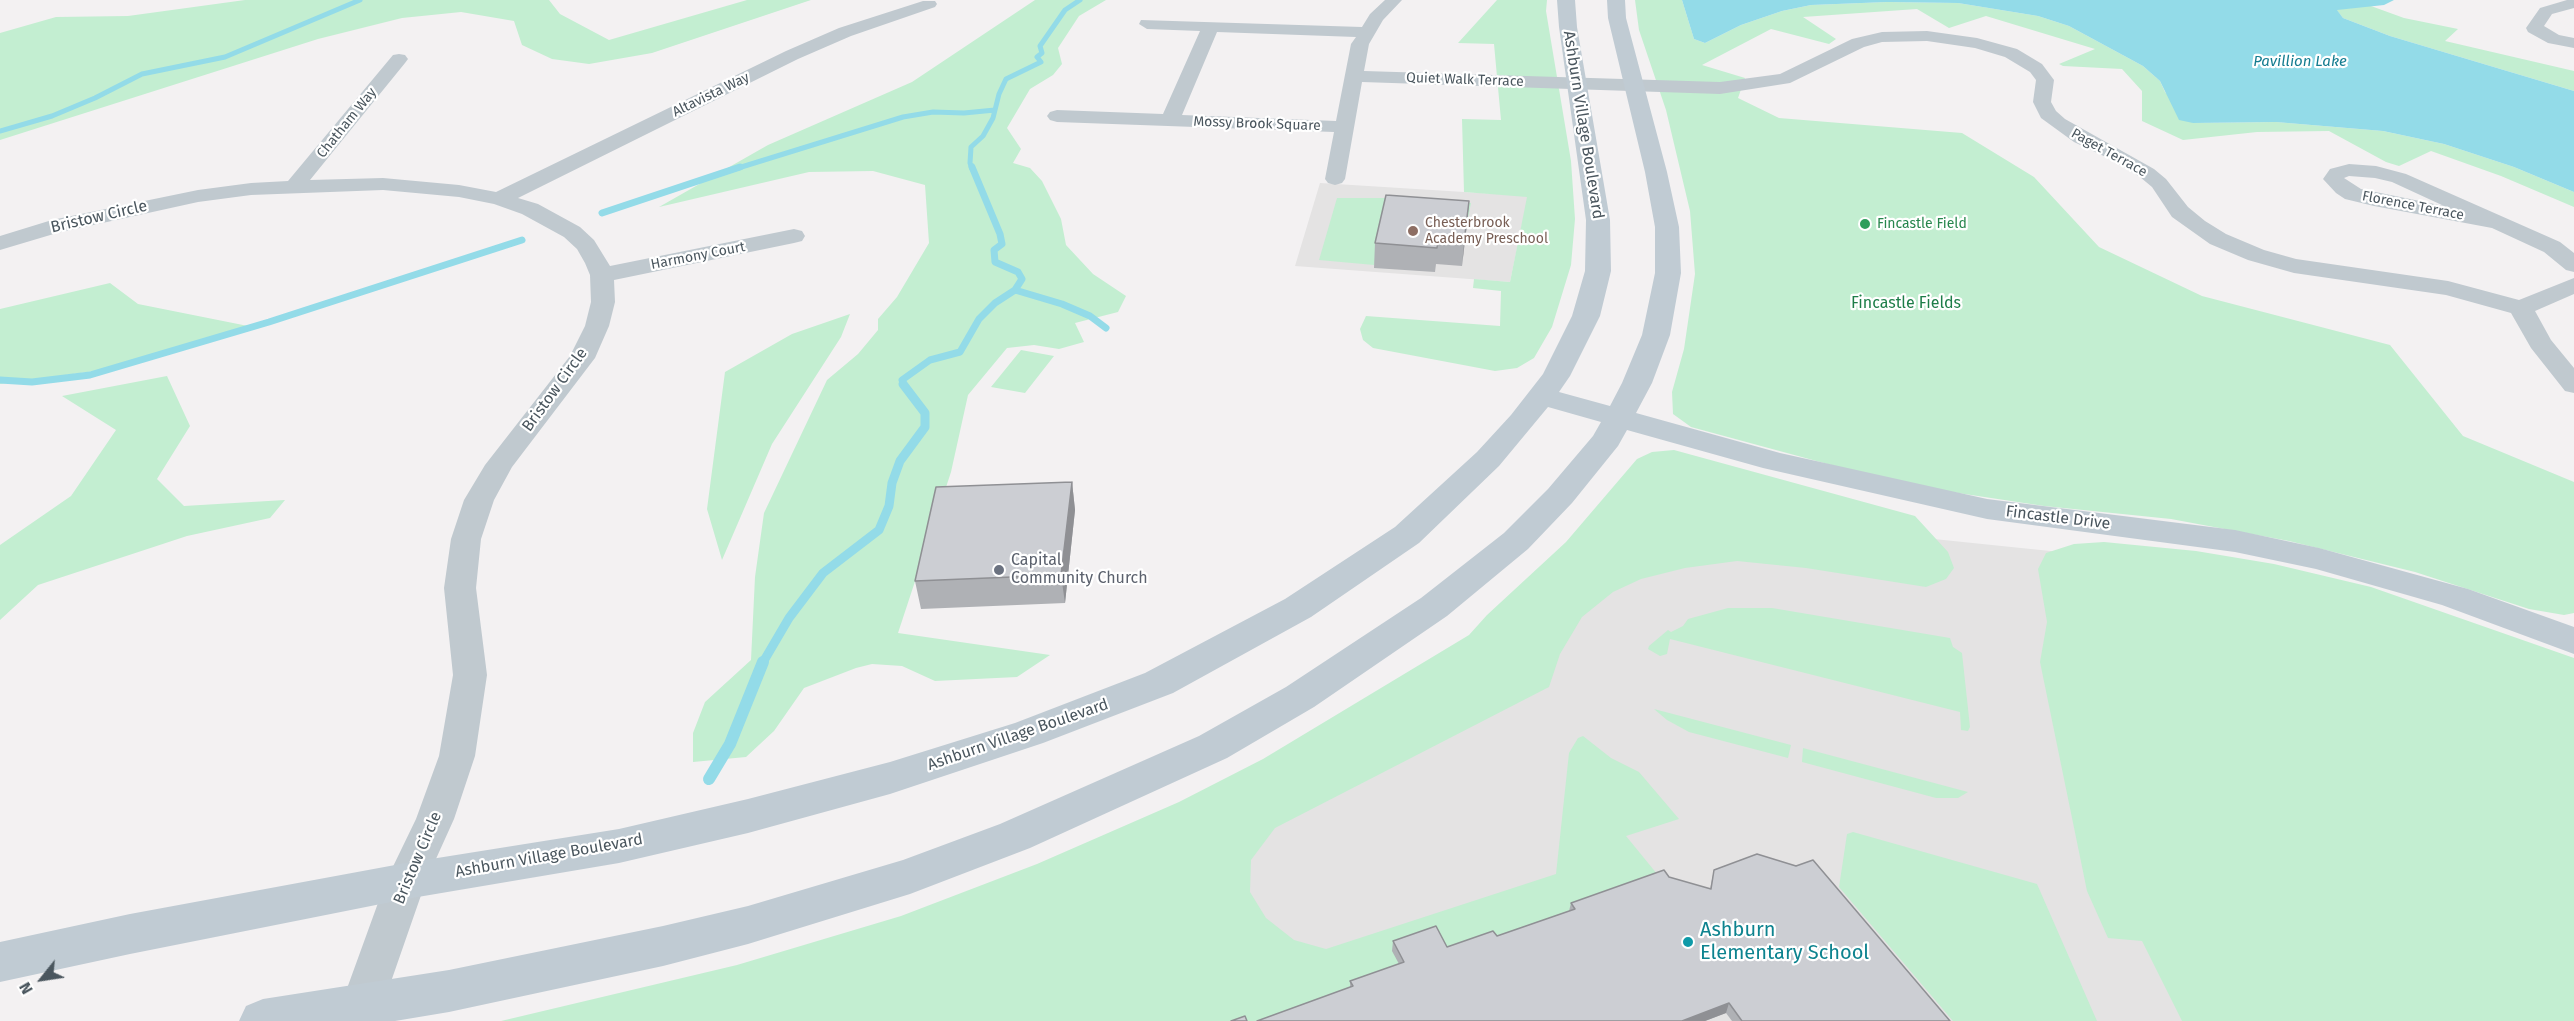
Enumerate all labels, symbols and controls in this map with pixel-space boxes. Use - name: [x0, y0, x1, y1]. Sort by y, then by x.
- street label: Ashburn Village Boulevard: [1559, 30, 1607, 220]
- water label: Pavillion Lake: [2253, 53, 2347, 71]
- street label: Altavista Way: [670, 69, 752, 121]
- street label: Quiet Walk Terrace: [1406, 70, 1524, 90]
- street label: Chatham Way: [314, 84, 380, 162]
- street label: Mossy Brook Square: [1193, 113, 1321, 135]
- street label: Paget Terrace: [2068, 125, 2150, 181]
- street label: Florence Terrace: [2361, 188, 2465, 224]
- street label: Bristow Circle: [49, 197, 149, 237]
- place label: Chesterbrook Academy Preschool: [1425, 215, 1548, 248]
- place label: Fincastle Field: [1877, 216, 1967, 232]
- marker: Fincastle Field: [1858, 217, 1872, 231]
- marker: Chesterbrook Academy Preschool: [1406, 224, 1420, 238]
- street label: Harmony Court: [649, 239, 747, 273]
- park label: Fincastle Fields: [1851, 294, 1961, 314]
- street label: Bristow Circle: [518, 344, 592, 436]
- street label: Fincastle Drive: [2005, 502, 2111, 534]
- place label: Capital Community Church: [1011, 551, 1148, 589]
- marker: Capital Community Church: [992, 563, 1006, 577]
- street label: Ashburn Village Boulevard: [925, 695, 1111, 775]
- street label: Bristow Circle: [390, 809, 446, 907]
- street label: Ashburn Village Boulevard: [454, 830, 644, 882]
- place label: Ashburn Elementary School: [1700, 918, 1869, 965]
- marker: Ashburn Elementary School: [1681, 935, 1695, 949]
- north arrow: [12, 949, 72, 1009]
- text: N: [15, 979, 37, 998]

